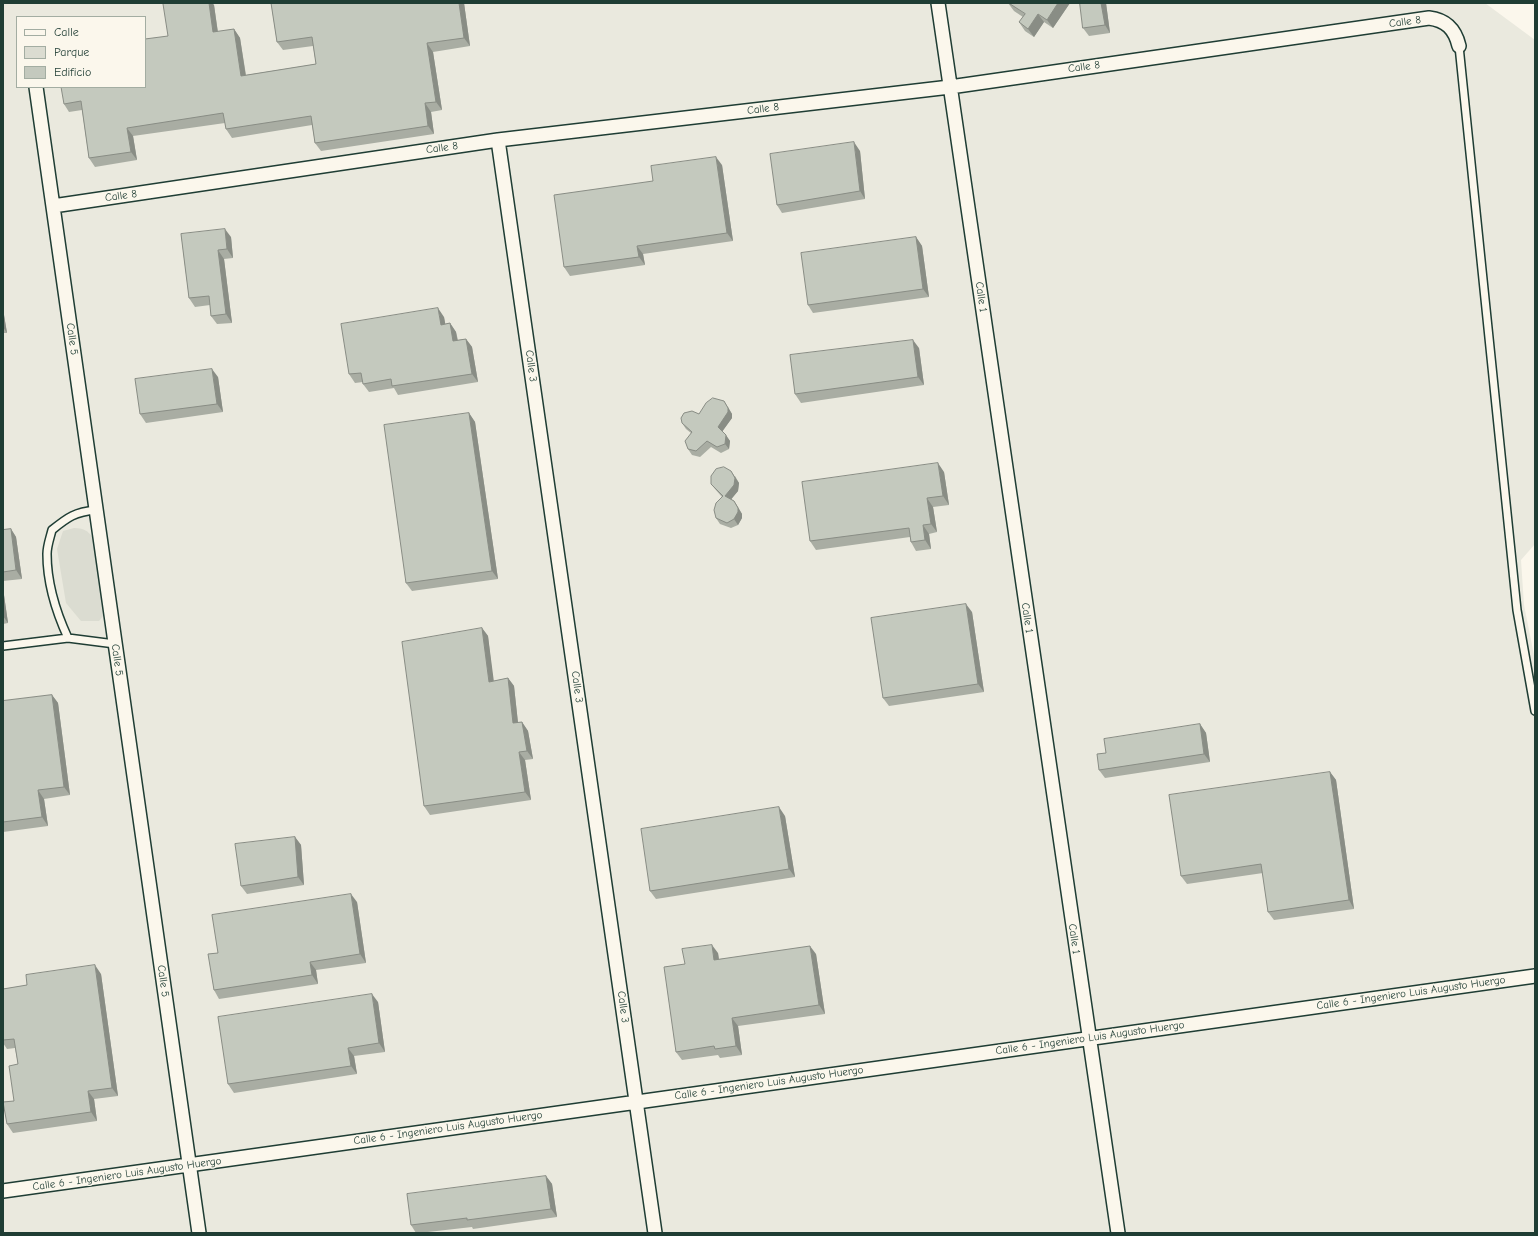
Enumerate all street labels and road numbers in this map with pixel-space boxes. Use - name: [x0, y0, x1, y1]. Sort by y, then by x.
- street label: Calle 8: [1388, 13, 1422, 31]
- street label: Calle 8: [1067, 58, 1101, 76]
- street label: Calle 8: [746, 100, 780, 118]
- street label: Calle 8: [425, 139, 459, 157]
- street label: Calle 8: [104, 187, 138, 205]
- street label: Calle 1: [972, 281, 990, 313]
- street label: Calle 5: [63, 322, 81, 356]
- street label: Calle 3: [522, 349, 540, 383]
- street label: Calle 1: [1018, 602, 1036, 634]
- street label: Calle 5: [108, 643, 126, 677]
- street label: Calle 3: [568, 670, 586, 704]
- street label: Calle 1: [1065, 923, 1083, 955]
- street label: Calle 5: [154, 964, 172, 998]
- street label: Calle 6 - Ingeniero Luis Augusto Huergo: [1316, 973, 1506, 1013]
- street label: Calle 3: [614, 990, 632, 1024]
- street label: Calle 6 - Ingeniero Luis Augusto Huergo: [995, 1018, 1185, 1058]
- street label: Calle 6 - Ingeniero Luis Augusto Huergo: [674, 1063, 864, 1103]
- street label: Calle 6 - Ingeniero Luis Augusto Huergo: [353, 1108, 543, 1148]
- street label: Calle 6 - Ingeniero Luis Augusto Huergo: [32, 1154, 222, 1194]

